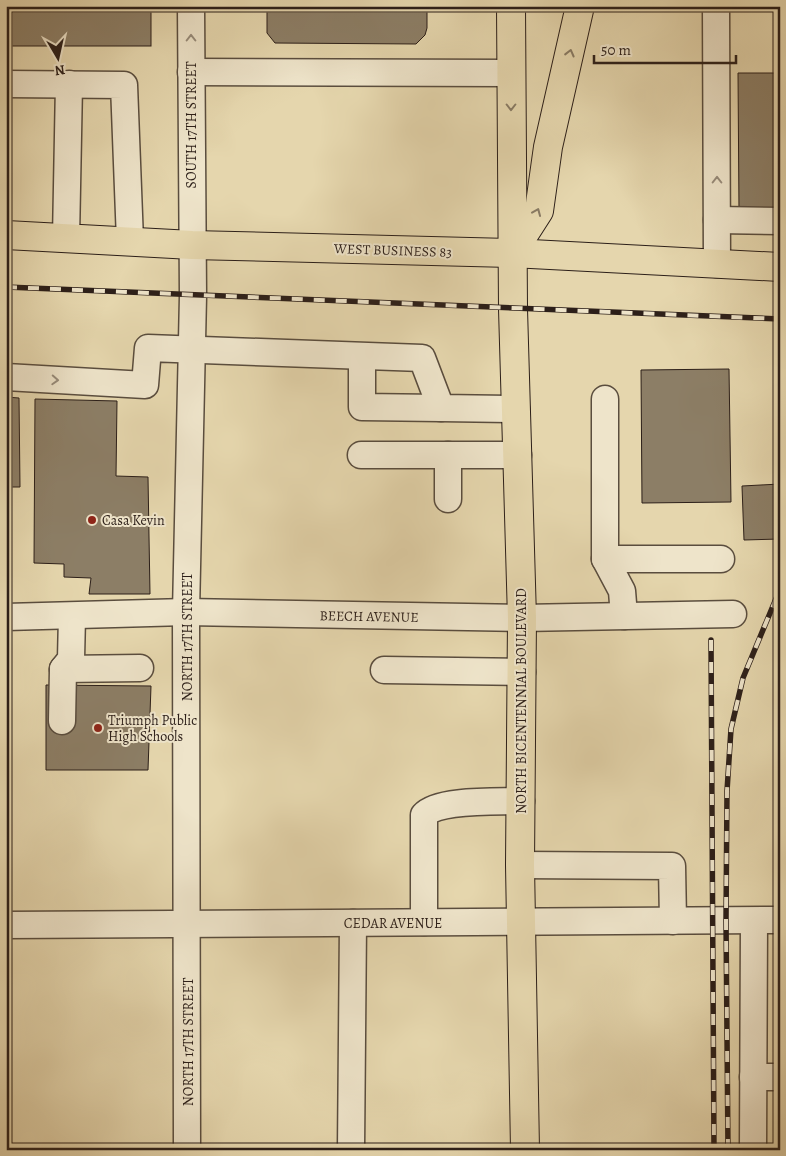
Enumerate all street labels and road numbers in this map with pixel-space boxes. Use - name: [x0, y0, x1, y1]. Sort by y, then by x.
- street label: SOUTH 17TH STREET: [182, 61, 201, 189]
- street label: WEST BUSINESS 83: [333, 239, 452, 262]
- street label: NORTH 17TH STREET: [178, 572, 197, 701]
- street label: NORTH BICENTENNIAL BOULEVARD: [512, 588, 531, 814]
- street label: BEECH AVENUE: [319, 606, 419, 627]
- street label: CEDAR AVENUE: [344, 914, 442, 933]
- street label: NORTH 17TH STREET: [179, 977, 198, 1106]

